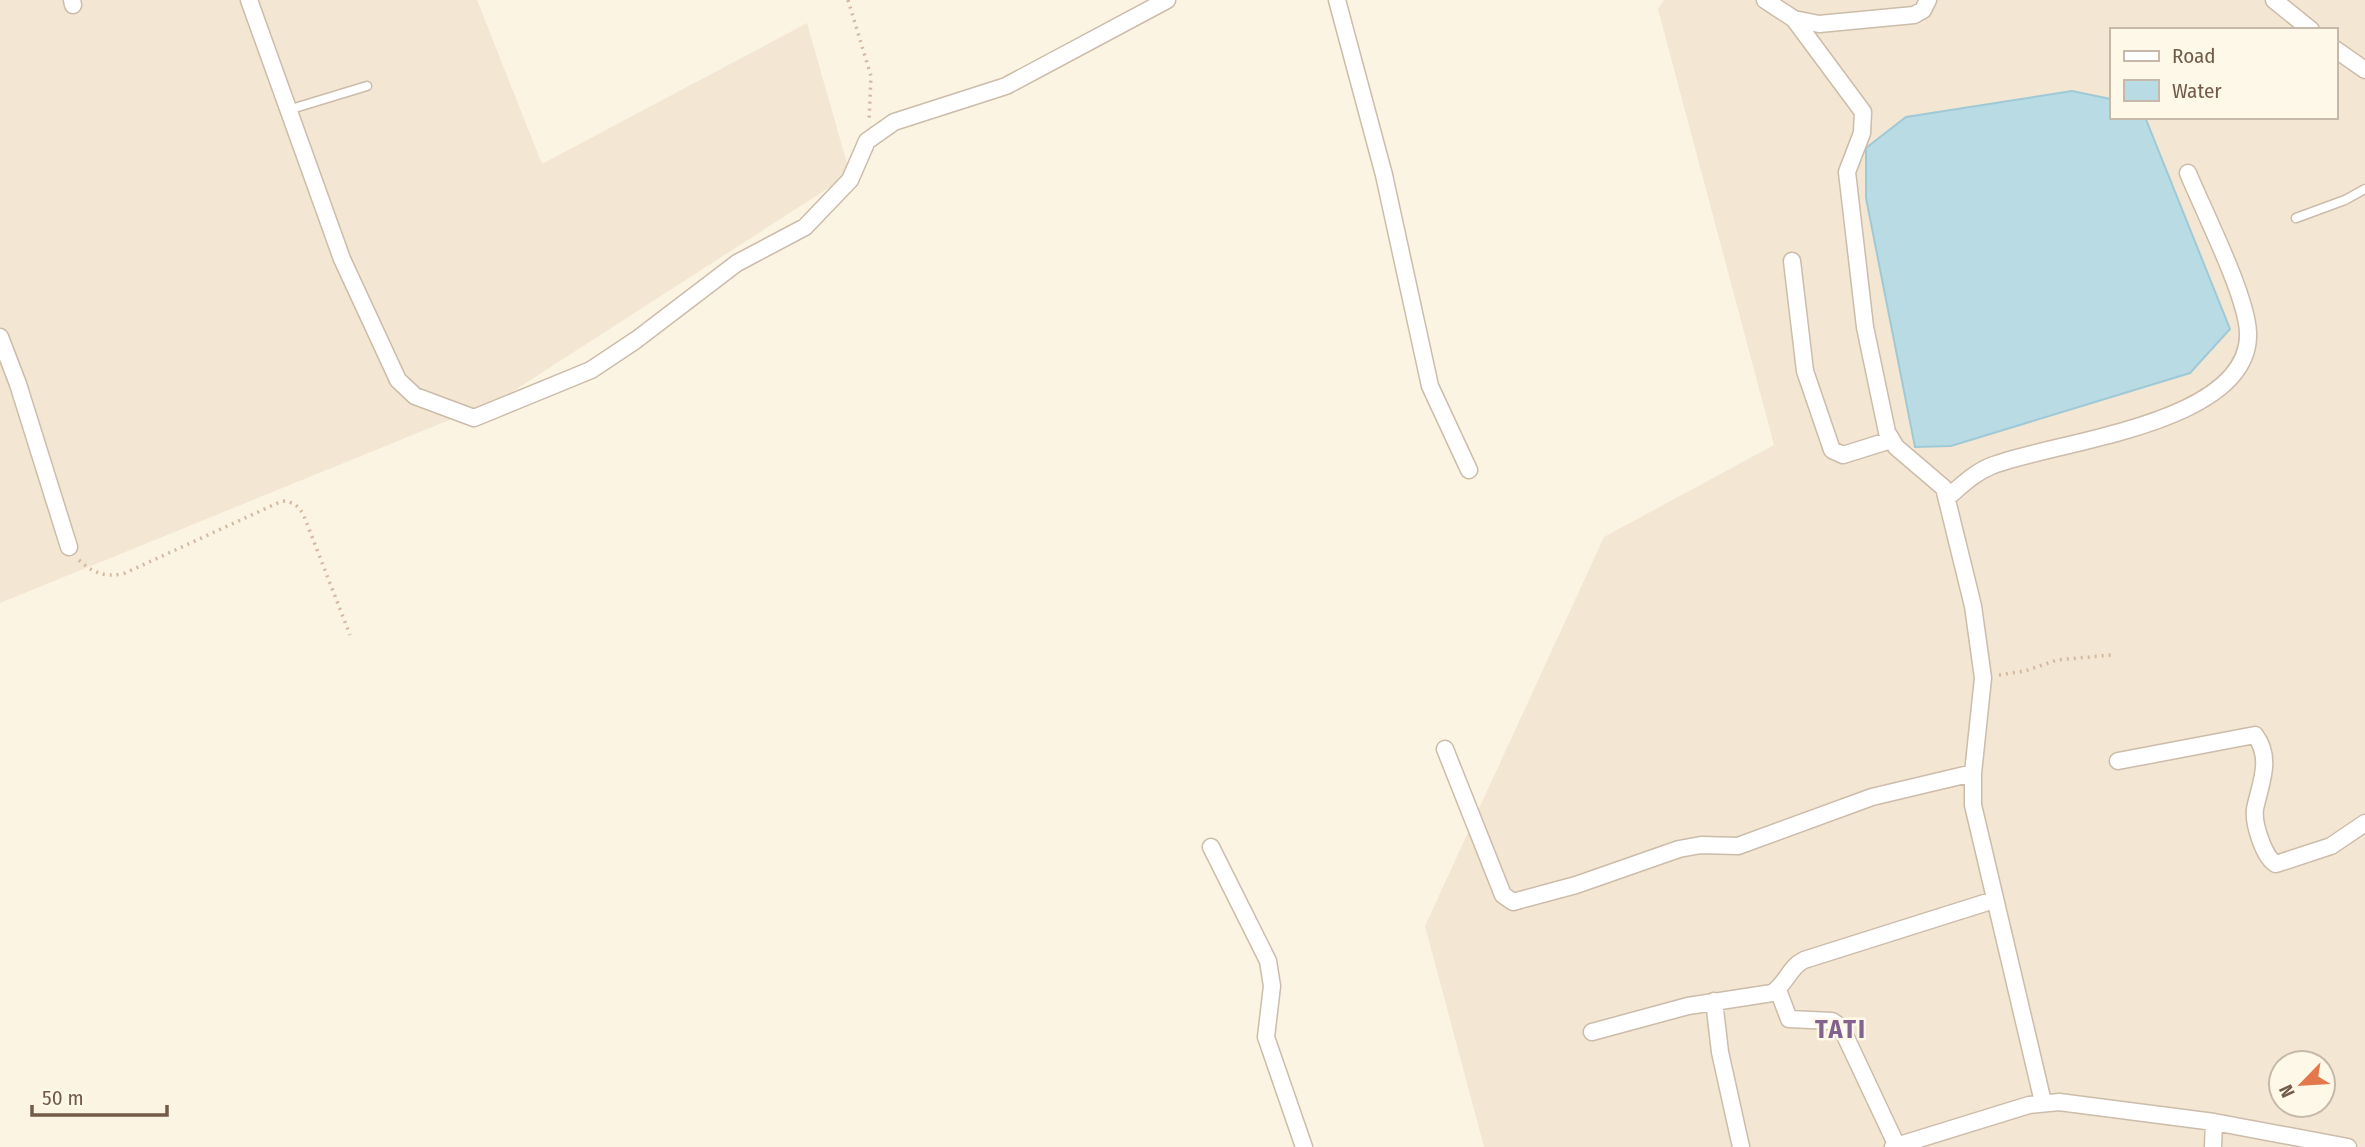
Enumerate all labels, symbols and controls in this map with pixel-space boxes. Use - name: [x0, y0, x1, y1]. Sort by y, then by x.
- legend: [2110, 28, 2337, 119]
- text: Road: [2172, 43, 2216, 69]
- text: Water: [2172, 78, 2222, 104]
- district label: TATI: [1815, 1014, 1867, 1045]
- north arrow: [2267, 1049, 2337, 1119]
- scale bar: [32, 1074, 166, 1118]
- text: N: [2274, 1081, 2300, 1101]
- text: 50 m: [42, 1085, 84, 1111]

